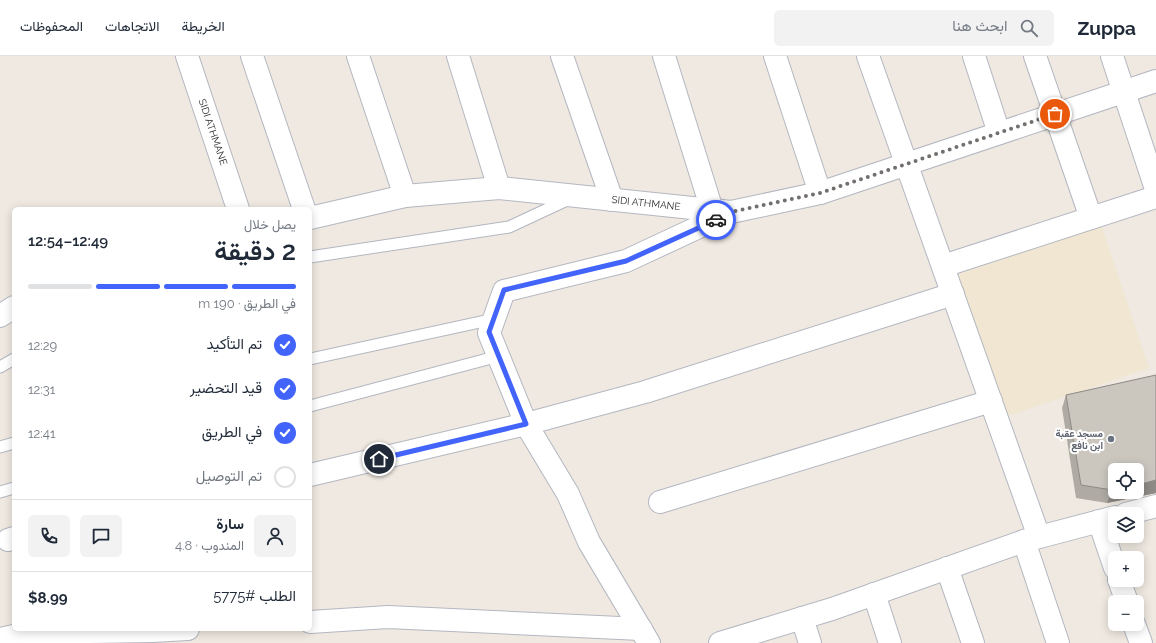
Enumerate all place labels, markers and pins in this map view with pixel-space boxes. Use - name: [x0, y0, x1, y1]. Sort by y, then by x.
- pin: [1038, 97, 1072, 131]
- place label: مسجد عقبة ابن نافع: [1055, 428, 1104, 453]
- marker: مسجد عقبة ابن نافع: [1106, 434, 1116, 444]
- pin: [362, 442, 396, 476]

